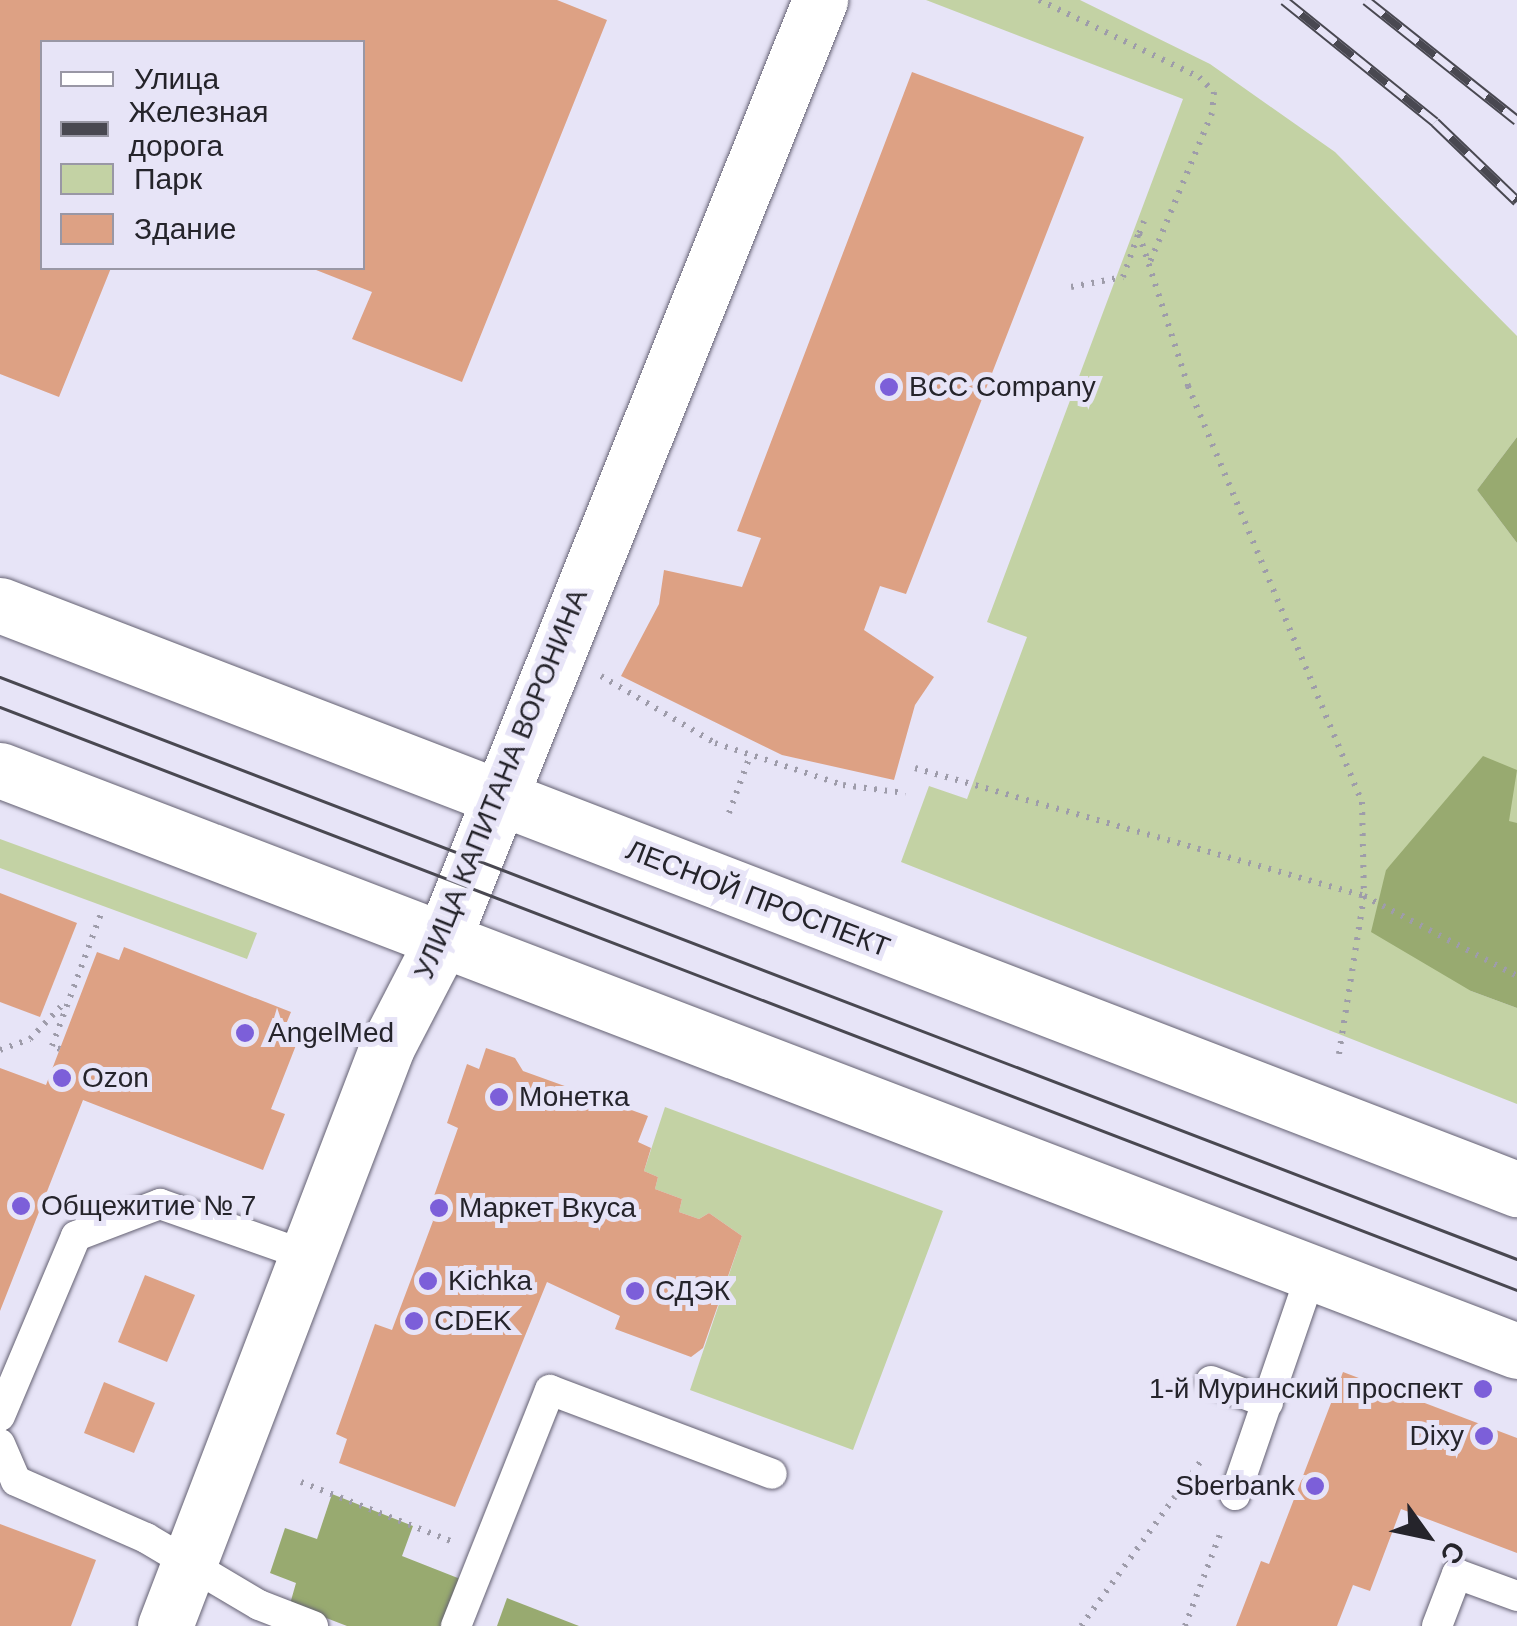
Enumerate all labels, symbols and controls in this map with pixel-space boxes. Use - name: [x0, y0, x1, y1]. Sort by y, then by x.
- legend: [40, 40, 365, 270]
- text: Улица: [134, 62, 219, 95]
- text: Железная дорога: [129, 95, 268, 162]
- text: Парк: [134, 162, 202, 195]
- text: Здание: [134, 212, 236, 245]
- place label: BCC Company: [909, 370, 1096, 404]
- marker: BCC Company: [878, 376, 900, 398]
- street label: УЛИЦА КАПИТАНА ВОРОНИНА: [407, 584, 595, 984]
- street label: ЛЕСНОЙ ПРОСПЕКТ: [621, 833, 895, 965]
- place label: AngelMed: [268, 1016, 394, 1050]
- marker: AngelMed: [232, 1020, 258, 1046]
- place label: Ozon: [82, 1061, 149, 1095]
- marker: Ozon: [51, 1067, 73, 1089]
- place label: Монетка: [519, 1080, 630, 1114]
- marker: Монетка: [488, 1086, 510, 1108]
- place label: Общежитие № 7: [41, 1189, 256, 1223]
- place label: Маркет Вкуса: [459, 1191, 636, 1225]
- marker: Общежитие № 7: [10, 1195, 32, 1217]
- marker: Маркет Вкуса: [428, 1197, 450, 1219]
- place label: Kichka: [448, 1264, 532, 1298]
- marker: Kichka: [417, 1270, 439, 1292]
- place label: СДЭК: [655, 1274, 730, 1308]
- marker: СДЭК: [624, 1280, 646, 1302]
- place label: CDEK: [434, 1304, 512, 1338]
- marker: CDEK: [403, 1310, 425, 1332]
- place label: 1-й Муринский проспект: [1149, 1372, 1463, 1406]
- marker: 1-й Муринский проспект: [1472, 1378, 1494, 1400]
- place label: Dixy: [1410, 1419, 1464, 1453]
- marker: Dixy: [1473, 1425, 1495, 1447]
- place label: Sberbank: [1175, 1469, 1295, 1503]
- marker: Sberbank: [1304, 1475, 1326, 1497]
- north arrow: [1377, 1486, 1477, 1586]
- text: С: [1434, 1536, 1471, 1570]

